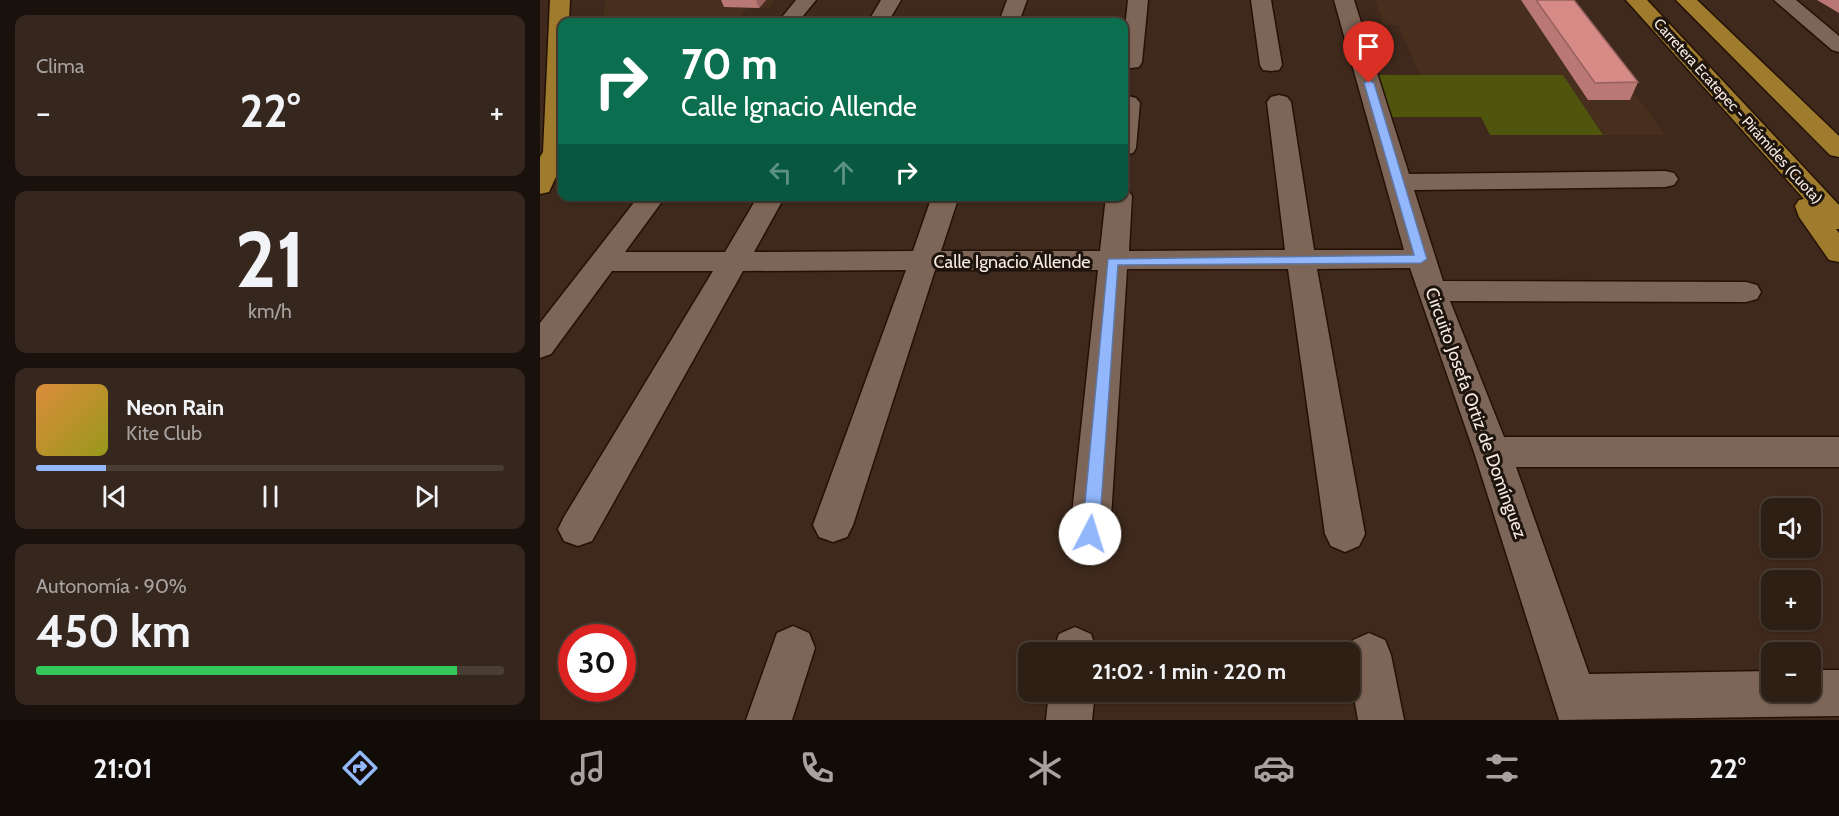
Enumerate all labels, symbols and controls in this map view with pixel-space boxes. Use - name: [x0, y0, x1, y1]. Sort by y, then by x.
- street label: Carretera Ecatepec - Pirámides (Cuota): [1650, 15, 1826, 207]
- pin: [1343, 21, 1394, 83]
- icon: arrive: [1352, 30, 1385, 63]
- text: 70 m: [681, 38, 778, 90]
- icon: right: [582, 42, 660, 120]
- text: Clima: [36, 54, 84, 78]
- text: 22°: [240, 84, 300, 138]
- text: Calle Ignacio Allende: [681, 90, 917, 123]
- text: −: [36, 92, 51, 132]
- text: +: [489, 92, 504, 132]
- icon: left: [764, 156, 797, 189]
- icon: ahead: [827, 156, 860, 189]
- icon: right: [890, 156, 923, 189]
- text: 21: [235, 212, 305, 307]
- street label: Calle Ignacio Allende: [933, 251, 1091, 273]
- street label: Circuito Josefa Ortiz de Domínguez: [1420, 285, 1532, 542]
- text: km/h: [248, 299, 292, 323]
- text: Neon Rain: [126, 394, 224, 421]
- text: Kite Club: [126, 421, 202, 445]
- icon: previous: [98, 480, 131, 513]
- icon: pause: [254, 480, 287, 513]
- icon: next: [410, 480, 443, 513]
- map controls: [1761, 498, 1821, 702]
- button: sound: [1761, 498, 1821, 558]
- position arrow: [1058, 502, 1122, 566]
- button: +: [1761, 570, 1821, 630]
- text: Autonomía · 90%: [36, 574, 187, 598]
- text: 450 km: [36, 604, 191, 658]
- speed limit sign: 30: [558, 624, 636, 702]
- button: −: [1761, 642, 1821, 702]
- text: 21:02 · 1 min · 220 m: [1092, 658, 1286, 685]
- icon: directions: [339, 747, 381, 789]
- icon: music: [567, 747, 609, 789]
- icon: phone: [796, 747, 838, 789]
- icon: climate: [1024, 747, 1066, 789]
- icon: car: [1253, 747, 1295, 789]
- icon: filters: [1481, 747, 1523, 789]
- text: 21:01: [93, 752, 152, 785]
- text: 22°: [1709, 752, 1746, 785]

